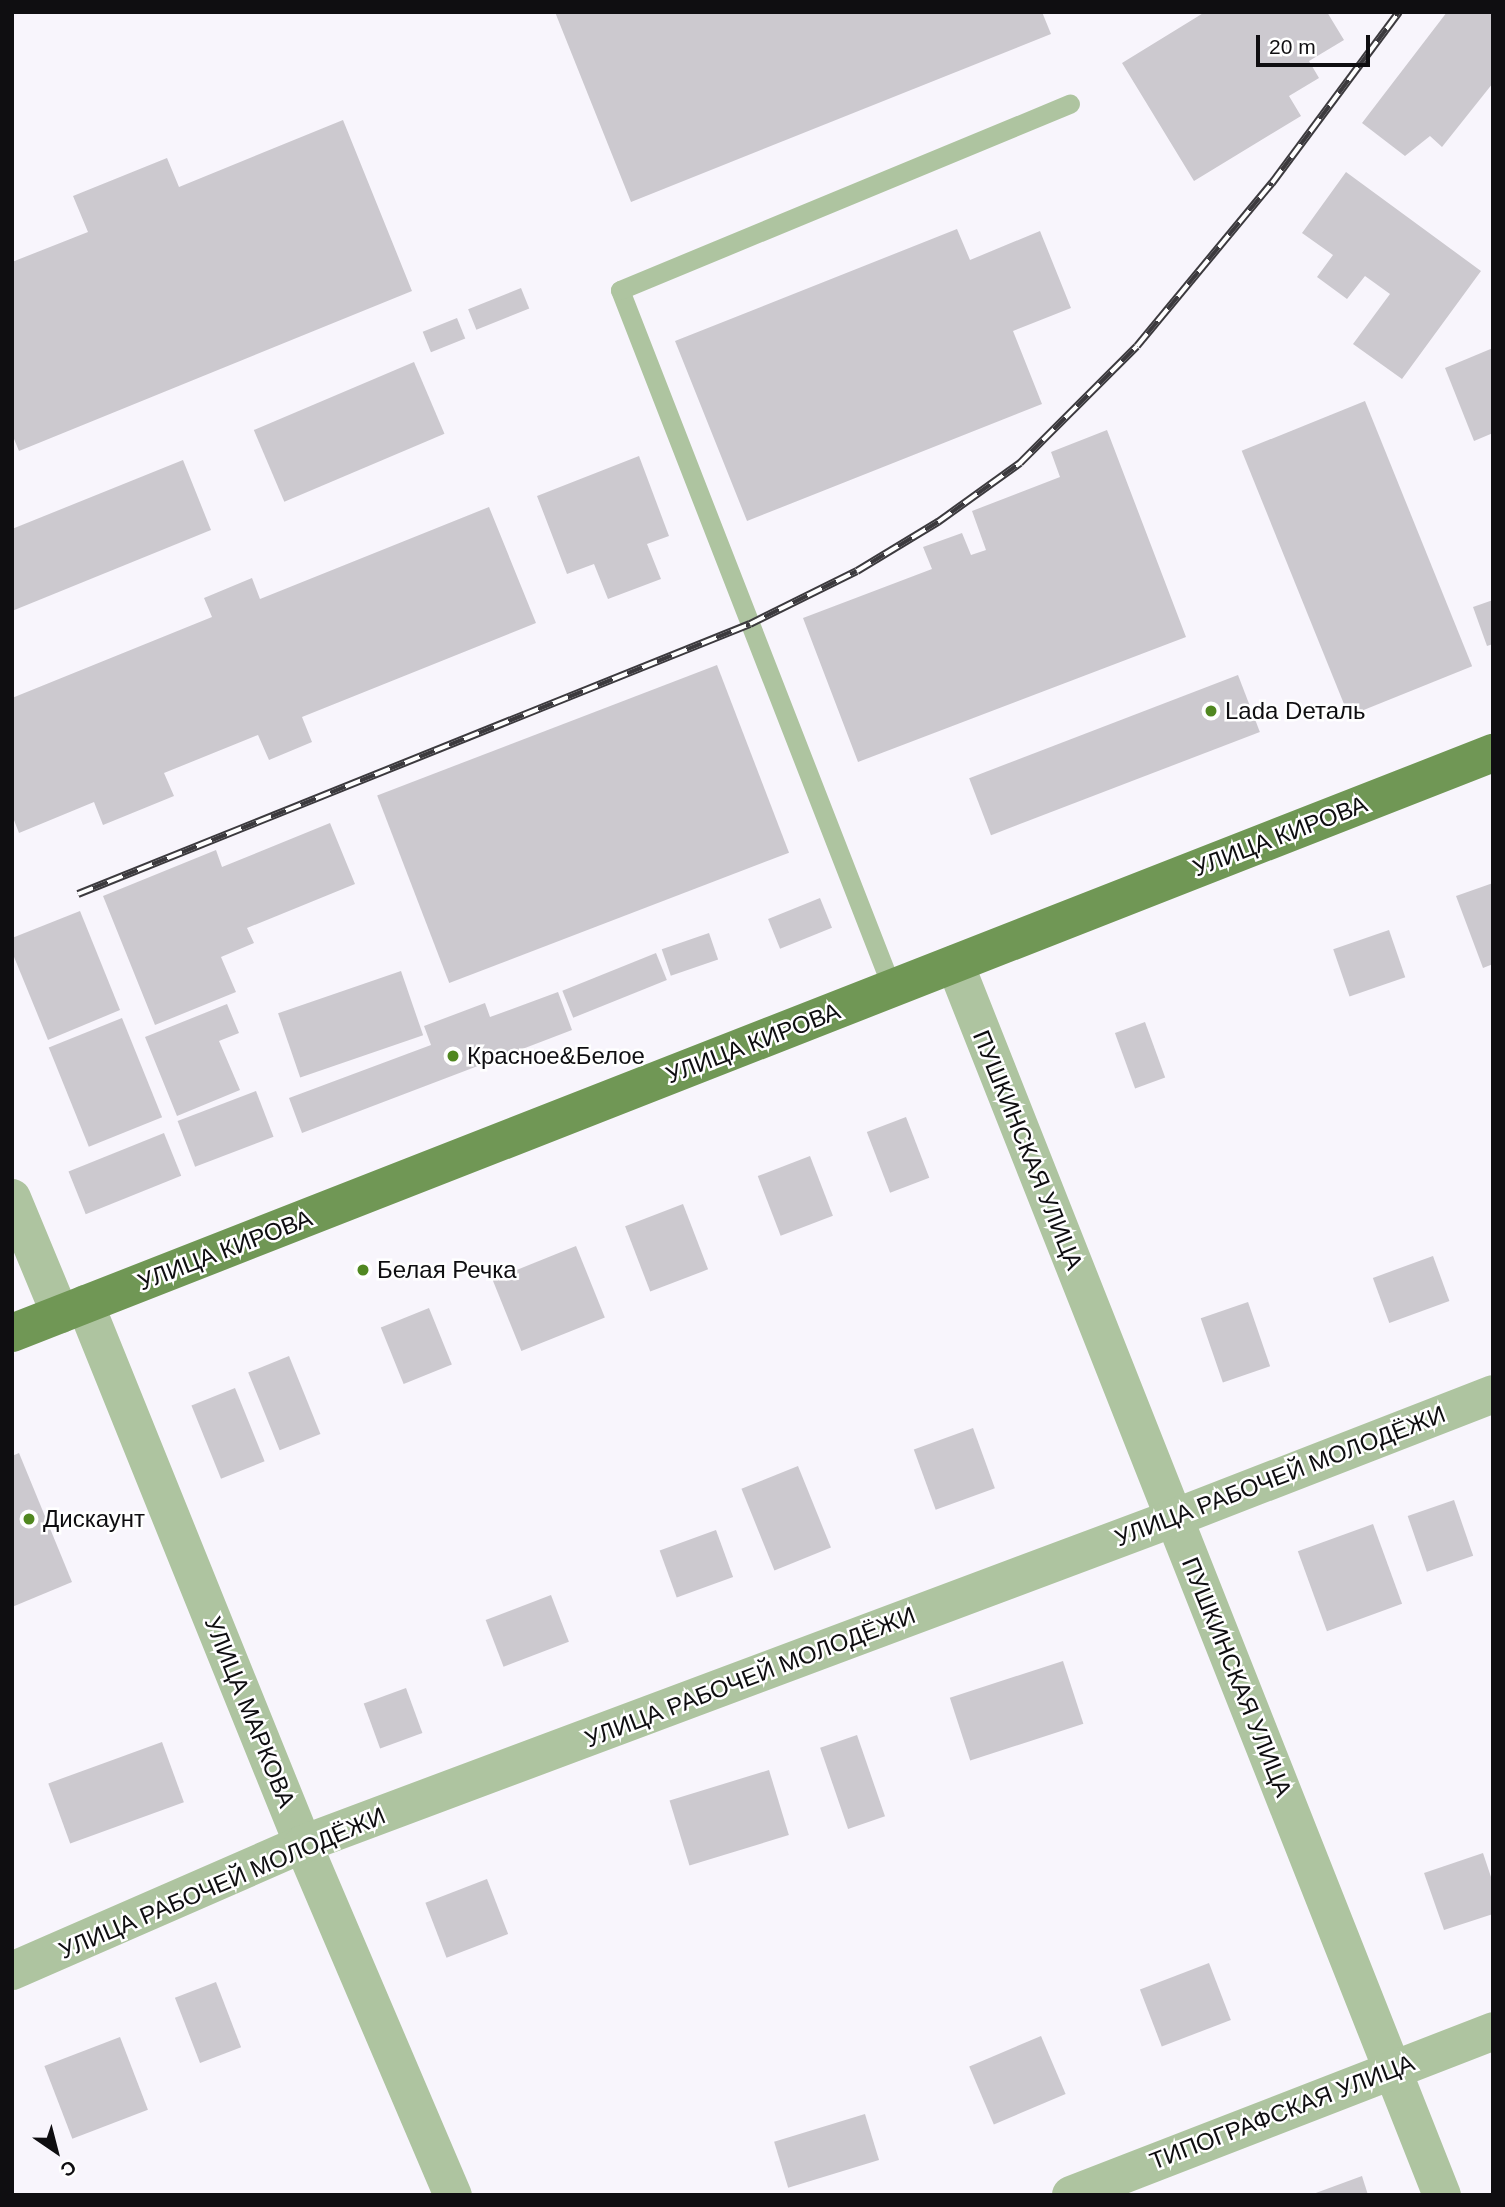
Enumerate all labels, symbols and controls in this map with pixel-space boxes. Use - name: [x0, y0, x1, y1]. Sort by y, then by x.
- scale bar: [1260, 21, 1374, 65]
- text: 20 m: [1269, 35, 1316, 58]
- place label: Lada Dеталь: [1225, 697, 1366, 725]
- marker: Lada Dеталь: [1203, 703, 1219, 719]
- street label: УЛИЦА КИРОВА: [1189, 790, 1371, 882]
- street label: УЛИЦА КИРОВА: [662, 997, 844, 1089]
- street label: ПУШКИНСКАЯ УЛИЦА: [967, 1026, 1089, 1274]
- place label: Красное&Белое: [467, 1042, 645, 1070]
- marker: Красное&Белое: [445, 1048, 461, 1064]
- street label: УЛИЦА КИРОВА: [134, 1204, 316, 1296]
- place label: Белая Речка: [377, 1256, 517, 1284]
- marker: Белая Речка: [355, 1262, 371, 1278]
- street label: УЛИЦА РАБОЧЕЙ МОЛОДЁЖИ: [1111, 1400, 1449, 1552]
- place label: Дискаунт: [43, 1505, 145, 1533]
- marker: Дискаунт: [21, 1511, 37, 1527]
- street label: ПУШКИНСКАЯ УЛИЦА: [1176, 1553, 1298, 1801]
- street label: УЛИЦА РАБОЧЕЙ МОЛОДЁЖИ: [581, 1601, 919, 1753]
- street label: УЛИЦА МАРКОВА: [199, 1612, 301, 1812]
- street label: УЛИЦА РАБОЧЕЙ МОЛОДЁЖИ: [54, 1801, 390, 1965]
- street label: ТИПОГРАФСКАЯ УЛИЦА: [1146, 2048, 1418, 2176]
- north arrow: [21, 2116, 91, 2186]
- text: С: [57, 2156, 80, 2181]

